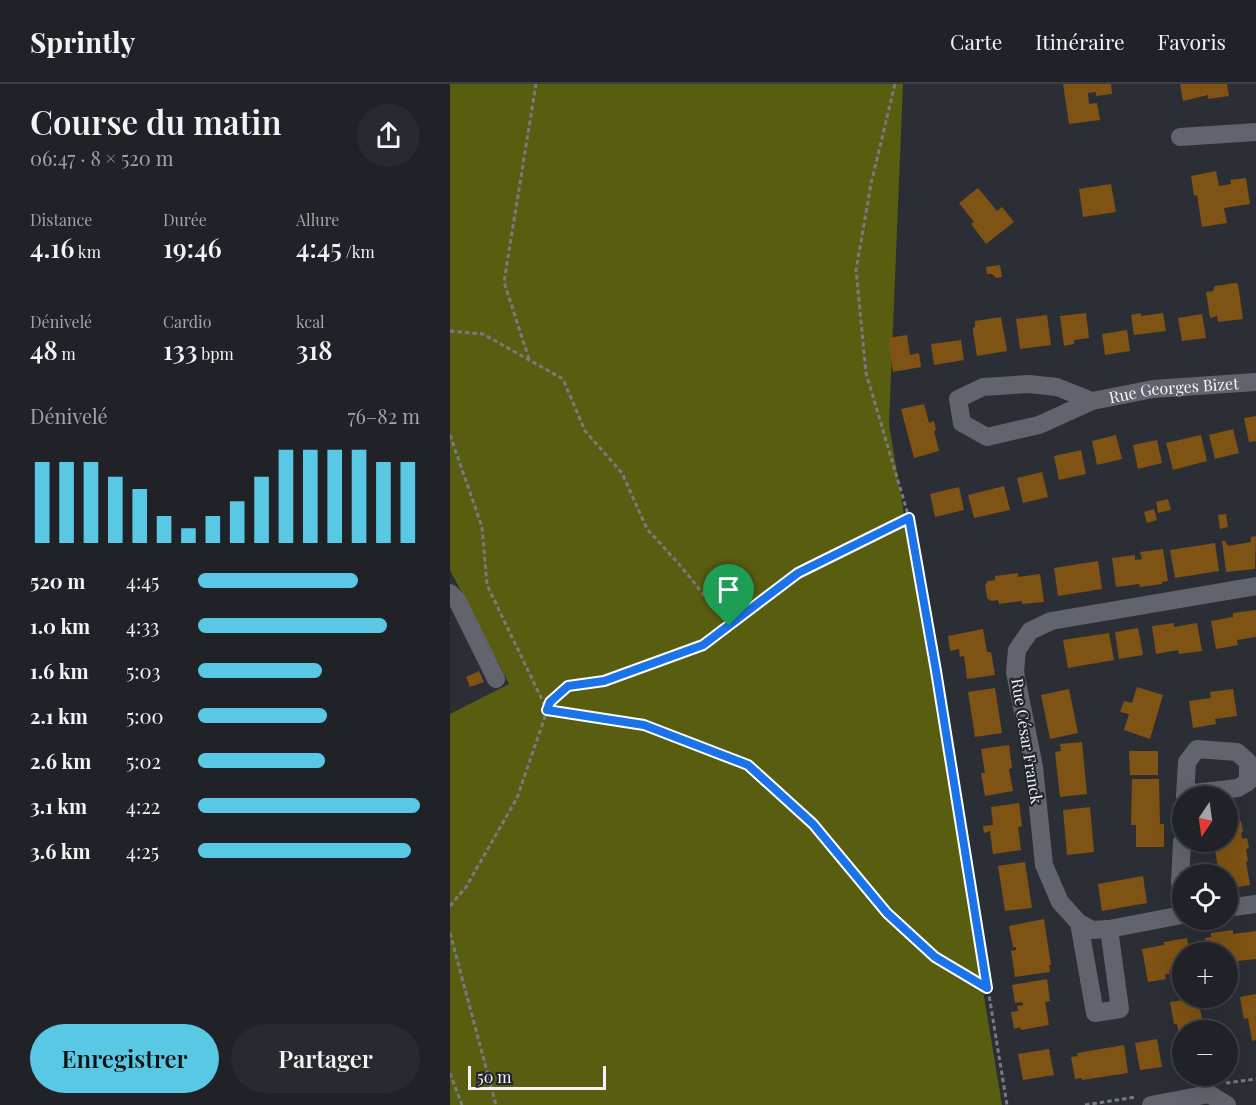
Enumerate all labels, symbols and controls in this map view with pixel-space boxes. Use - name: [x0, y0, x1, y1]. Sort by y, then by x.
- text: Sprintly: [30, 23, 135, 60]
- text: Carte: [950, 27, 1002, 55]
- text: Itinéraire: [1035, 27, 1125, 55]
- text: Favoris: [1158, 27, 1226, 55]
- text: Course du matin: [30, 99, 282, 143]
- button: share: [357, 104, 420, 167]
- text: 06:47 · 8 × 520 m: [30, 144, 174, 171]
- text: Distance: [30, 209, 92, 230]
- text: Durée: [163, 209, 207, 230]
- text: Allure: [296, 209, 339, 230]
- text: 4.16: [30, 230, 74, 265]
- text: 19:46: [163, 230, 222, 265]
- text: 4:45: [296, 230, 342, 265]
- text: km: [74, 241, 101, 262]
- text: /km: [342, 241, 375, 262]
- text: Dénivelé: [30, 311, 92, 332]
- text: Cardio: [163, 311, 212, 332]
- text: kcal: [296, 311, 325, 332]
- text: 48: [30, 332, 58, 367]
- text: 133: [163, 332, 197, 367]
- text: 318: [296, 332, 332, 367]
- text: m: [58, 343, 76, 364]
- text: bpm: [197, 343, 234, 364]
- street label: Rue Georges Bizet: [1107, 372, 1240, 407]
- text: Dénivelé: [30, 402, 108, 429]
- text: 76–82 m: [347, 402, 420, 429]
- pin: [703, 564, 754, 626]
- text: 520 m: [30, 567, 85, 594]
- text: 4:45: [126, 567, 159, 594]
- icon: arrive: [712, 573, 745, 606]
- text: 1.0 km: [30, 612, 90, 639]
- text: 4:33: [126, 612, 159, 639]
- text: 1.6 km: [30, 657, 89, 684]
- text: 5:03: [126, 657, 161, 684]
- street label: Rue César Franck: [1007, 677, 1048, 806]
- text: 2.1 km: [30, 702, 88, 729]
- text: 5:00: [126, 702, 164, 729]
- text: 2.6 km: [30, 747, 91, 774]
- text: 5:02: [126, 747, 161, 774]
- north arrow: [1172, 786, 1238, 852]
- map controls: [1172, 786, 1238, 1086]
- text: 3.1 km: [30, 792, 87, 819]
- text: 4:22: [126, 792, 160, 819]
- text: 3.6 km: [30, 837, 91, 864]
- text: 4:25: [126, 837, 159, 864]
- button: locate: [1172, 864, 1238, 930]
- button: +: [1172, 942, 1238, 1008]
- button: −: [1172, 1020, 1238, 1086]
- button: Enregistrer: [30, 1024, 219, 1093]
- button: Partager: [231, 1024, 420, 1093]
- scale bar: [468, 1063, 606, 1090]
- text: 50 m: [477, 1066, 511, 1087]

